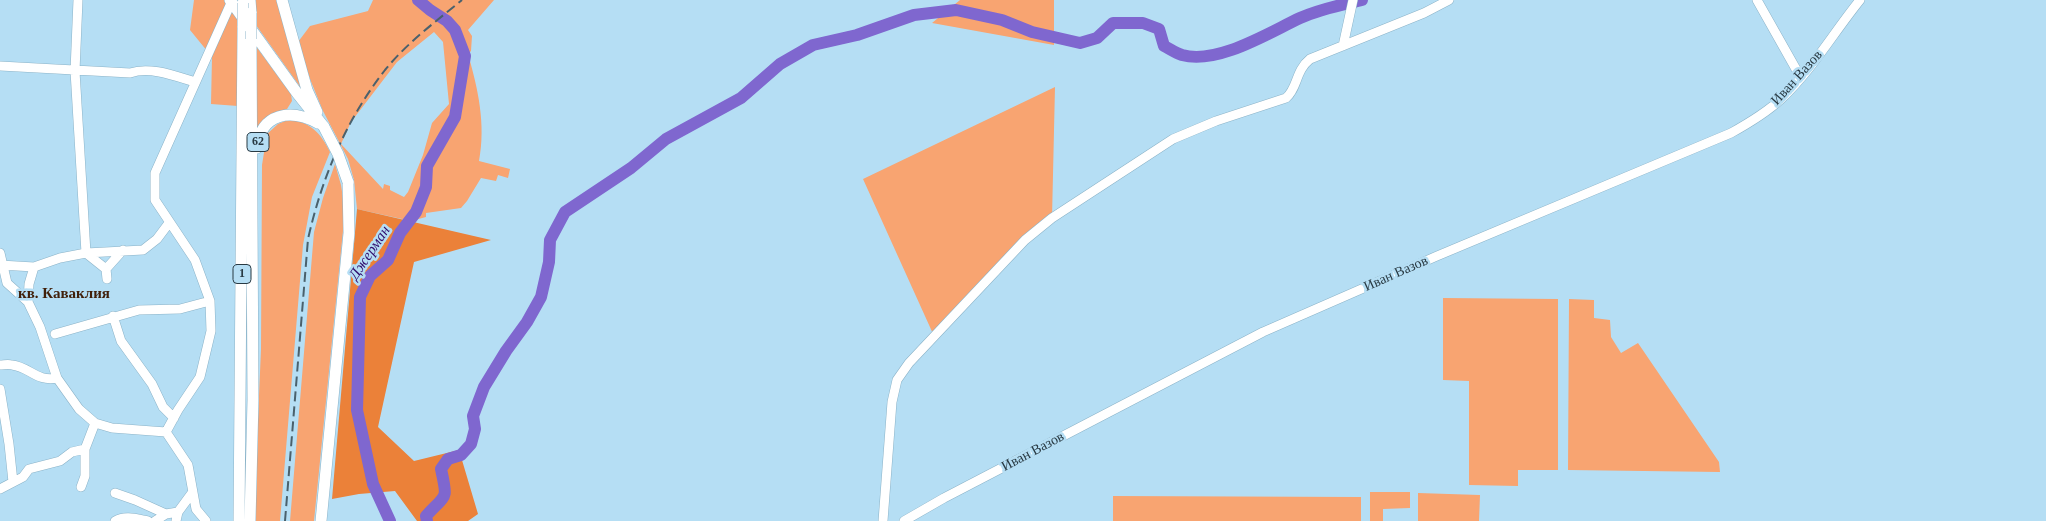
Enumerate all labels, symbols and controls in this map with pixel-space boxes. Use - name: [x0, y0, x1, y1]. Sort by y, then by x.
- street label: Иван Вазов: [1768, 47, 1826, 109]
- road number: 62: [247, 132, 269, 152]
- water label: Джерман: [345, 223, 395, 283]
- street label: Иван Вазов: [1361, 252, 1431, 296]
- road number: 1: [233, 264, 251, 284]
- district label: кв. Каваклия: [18, 285, 110, 303]
- street label: Иван Вазов: [999, 429, 1067, 475]

